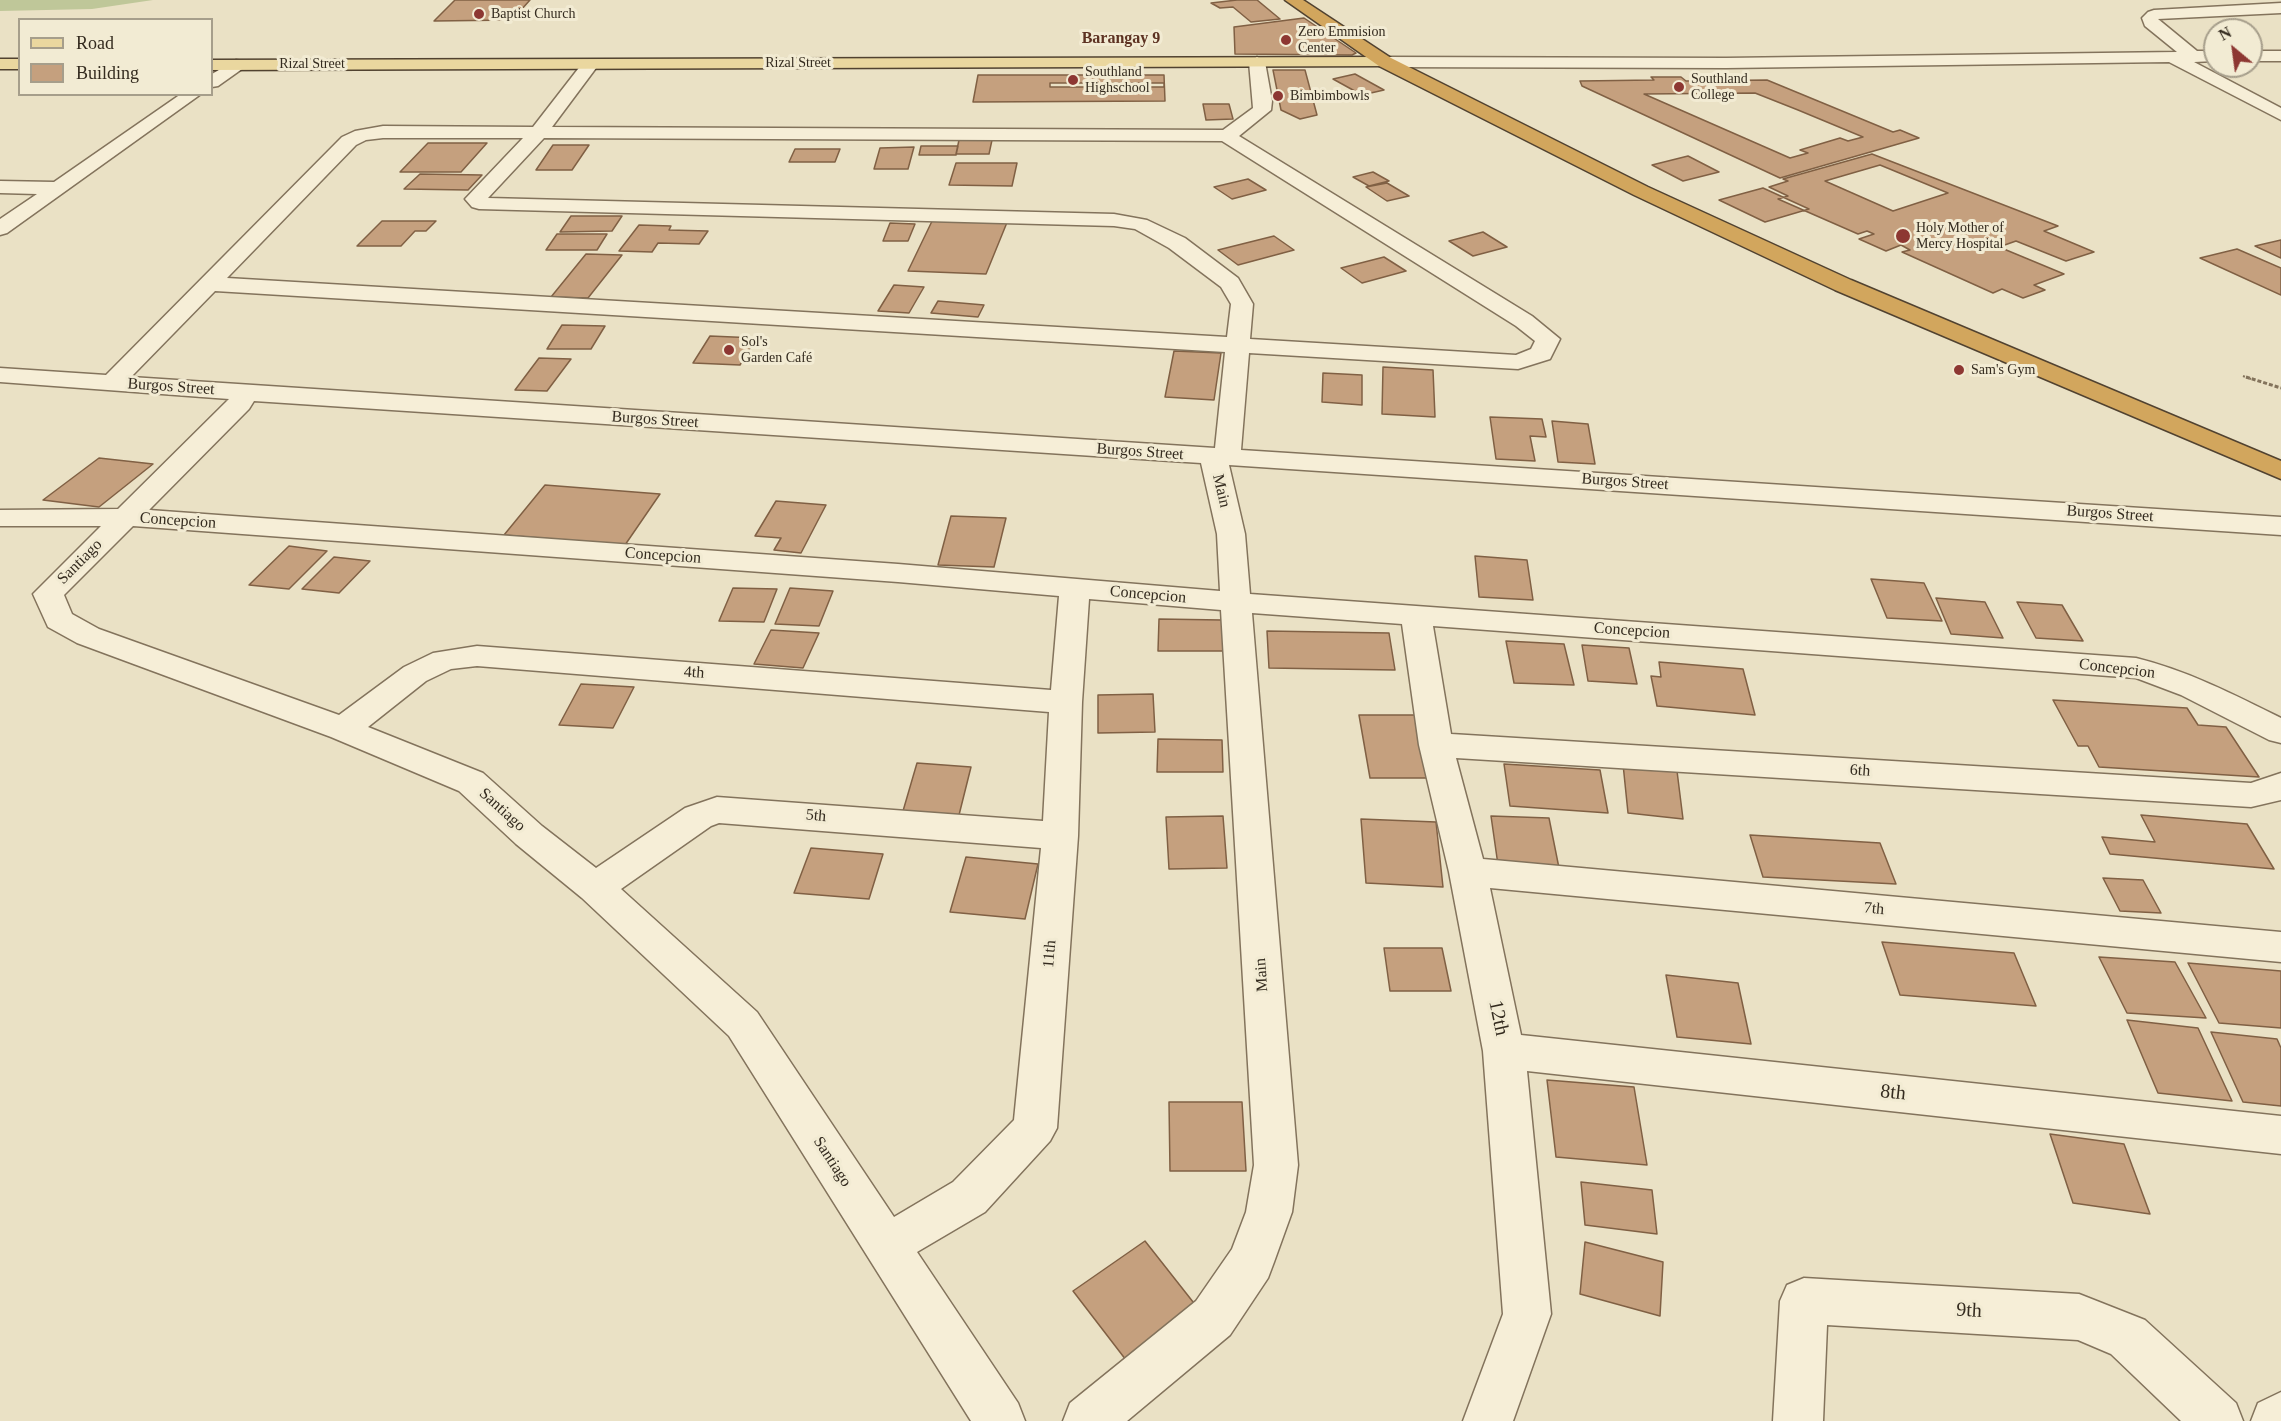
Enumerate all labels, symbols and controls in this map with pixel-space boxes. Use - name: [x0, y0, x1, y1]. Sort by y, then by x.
- place label: Baptist Church: [491, 6, 575, 22]
- marker: Baptist Church: [472, 7, 486, 21]
- legend: [18, 18, 213, 96]
- north arrow: [2203, 18, 2263, 78]
- text: N: [2216, 23, 2234, 44]
- place label: Zero Emmision Center: [1298, 24, 1385, 56]
- district label: Barangay 9: [1082, 29, 1160, 49]
- text: Road: [76, 33, 114, 53]
- marker: Zero Emmision Center: [1279, 33, 1293, 47]
- street label: Rizal Street: [765, 55, 831, 71]
- street label: Rizal Street: [279, 56, 345, 72]
- text: Building: [76, 63, 139, 83]
- place label: Southland Highschool: [1085, 64, 1150, 96]
- place label: Southland College: [1691, 71, 1748, 104]
- marker: Southland Highschool: [1066, 73, 1080, 87]
- marker: Southland College: [1672, 80, 1686, 94]
- place label: Bimbimbowls: [1290, 88, 1369, 104]
- marker: Bimbimbowls: [1271, 89, 1285, 103]
- place label: Holy Mother of Mercy Hospital: [1916, 220, 2004, 252]
- marker: Holy Mother of Mercy Hospital: [1894, 227, 1912, 245]
- place label: Sol's Garden Café: [741, 334, 812, 366]
- marker: Sol's Garden Café: [722, 343, 736, 357]
- place label: Sam's Gym: [1971, 362, 2035, 378]
- marker: Sam's Gym: [1952, 363, 1966, 377]
- street label: Burgos Street: [127, 374, 215, 400]
- street label: Burgos Street: [611, 407, 699, 433]
- street label: Burgos Street: [1096, 439, 1184, 465]
- street label: Burgos Street: [1581, 469, 1669, 495]
- street label: Main: [1208, 472, 1234, 510]
- street label: Burgos Street: [2066, 501, 2154, 527]
- street label: Concepcion: [139, 509, 217, 533]
- street label: Santiago: [53, 535, 107, 589]
- street label: Concepcion: [624, 544, 702, 568]
- street label: Concepcion: [1109, 582, 1187, 608]
- street label: Concepcion: [1593, 619, 1671, 643]
- street label: Concepcion: [2078, 655, 2156, 683]
- street label: 4th: [683, 663, 705, 683]
- street label: 6th: [1849, 761, 1871, 781]
- street label: Santiago: [475, 784, 529, 836]
- street label: 5th: [805, 806, 827, 826]
- street label: 7th: [1863, 899, 1885, 919]
- street label: 11th: [1039, 939, 1061, 969]
- street label: Main: [1251, 957, 1273, 993]
- street label: 12th: [1483, 998, 1513, 1038]
- street label: 8th: [1879, 1080, 1907, 1106]
- street label: Santiago: [809, 1133, 855, 1191]
- street label: 9th: [1956, 1298, 1982, 1324]

